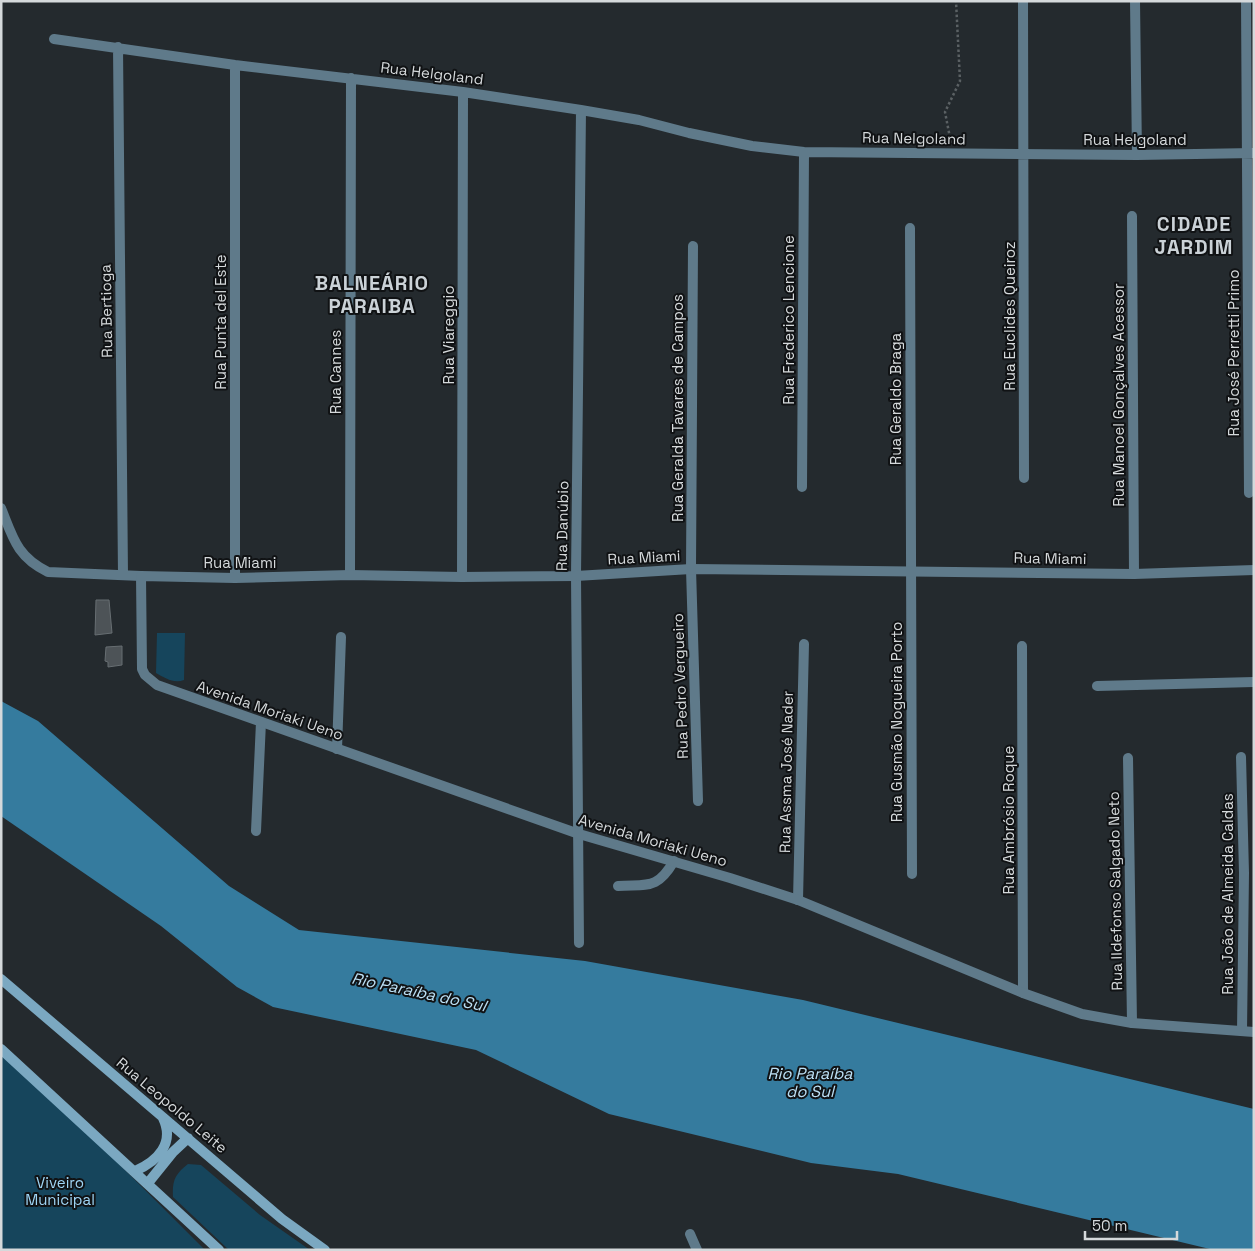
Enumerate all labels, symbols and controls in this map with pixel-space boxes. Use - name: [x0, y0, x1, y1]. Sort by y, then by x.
- street label: Rua Helgoland: [379, 57, 485, 89]
- street label: Rua Nelgoland: [862, 128, 966, 148]
- street label: Rua Helgoland: [1083, 130, 1187, 149]
- district label: CIDADE JARDIM: [1155, 211, 1234, 260]
- street label: Rua Frederico Lencione: [779, 235, 798, 405]
- street label: Rua Euclides Queiroz: [1000, 241, 1019, 391]
- street label: Rua Punta del Este: [211, 254, 230, 390]
- street label: Rua Bertioga: [96, 264, 116, 358]
- district label: BALNEÁRIO PARAIBA: [315, 270, 429, 319]
- street label: Rua José Perretti Primo: [1224, 270, 1243, 436]
- street label: Rua Manoel Gonçalves Acessor: [1109, 283, 1128, 507]
- street label: Rua Viareggio: [439, 286, 458, 384]
- street label: Rua Geralda Tavares de Campos: [668, 294, 687, 522]
- street label: Rua Cannes: [326, 330, 345, 414]
- street label: Rua Geraldo Braga: [886, 332, 905, 465]
- street label: Rua Danúbio: [552, 481, 572, 571]
- street label: Rua Miami: [607, 546, 681, 568]
- street label: Rua Miami: [1013, 548, 1087, 568]
- street label: Rua Miami: [204, 553, 276, 572]
- street label: Rua Pedro Vergueiro: [668, 613, 692, 759]
- street label: Rua Gusmão Nogueira Porto: [887, 622, 906, 822]
- street label: Avenida Moriaki Ueno: [194, 676, 346, 744]
- street label: Rua Assma José Nader: [775, 690, 797, 853]
- street label: Rua Ambrósio Roque: [999, 746, 1018, 894]
- street label: Rua Ildefonso Salgado Neto: [1104, 791, 1126, 991]
- street label: Rua João de Almeida Caldas: [1218, 793, 1237, 995]
- street label: Avenida Moriaki Ueno: [576, 810, 730, 870]
- water label: Rio Paraíba do Sul: [350, 967, 490, 1017]
- street label: Rua Leopoldo Leite: [113, 1053, 231, 1157]
- water label: Rio Paraíba do Sul: [767, 1063, 853, 1102]
- park label: Viveiro Municipal: [25, 1173, 95, 1209]
- scale bar: [1085, 1208, 1178, 1240]
- text: 50 m: [1092, 1216, 1127, 1235]

